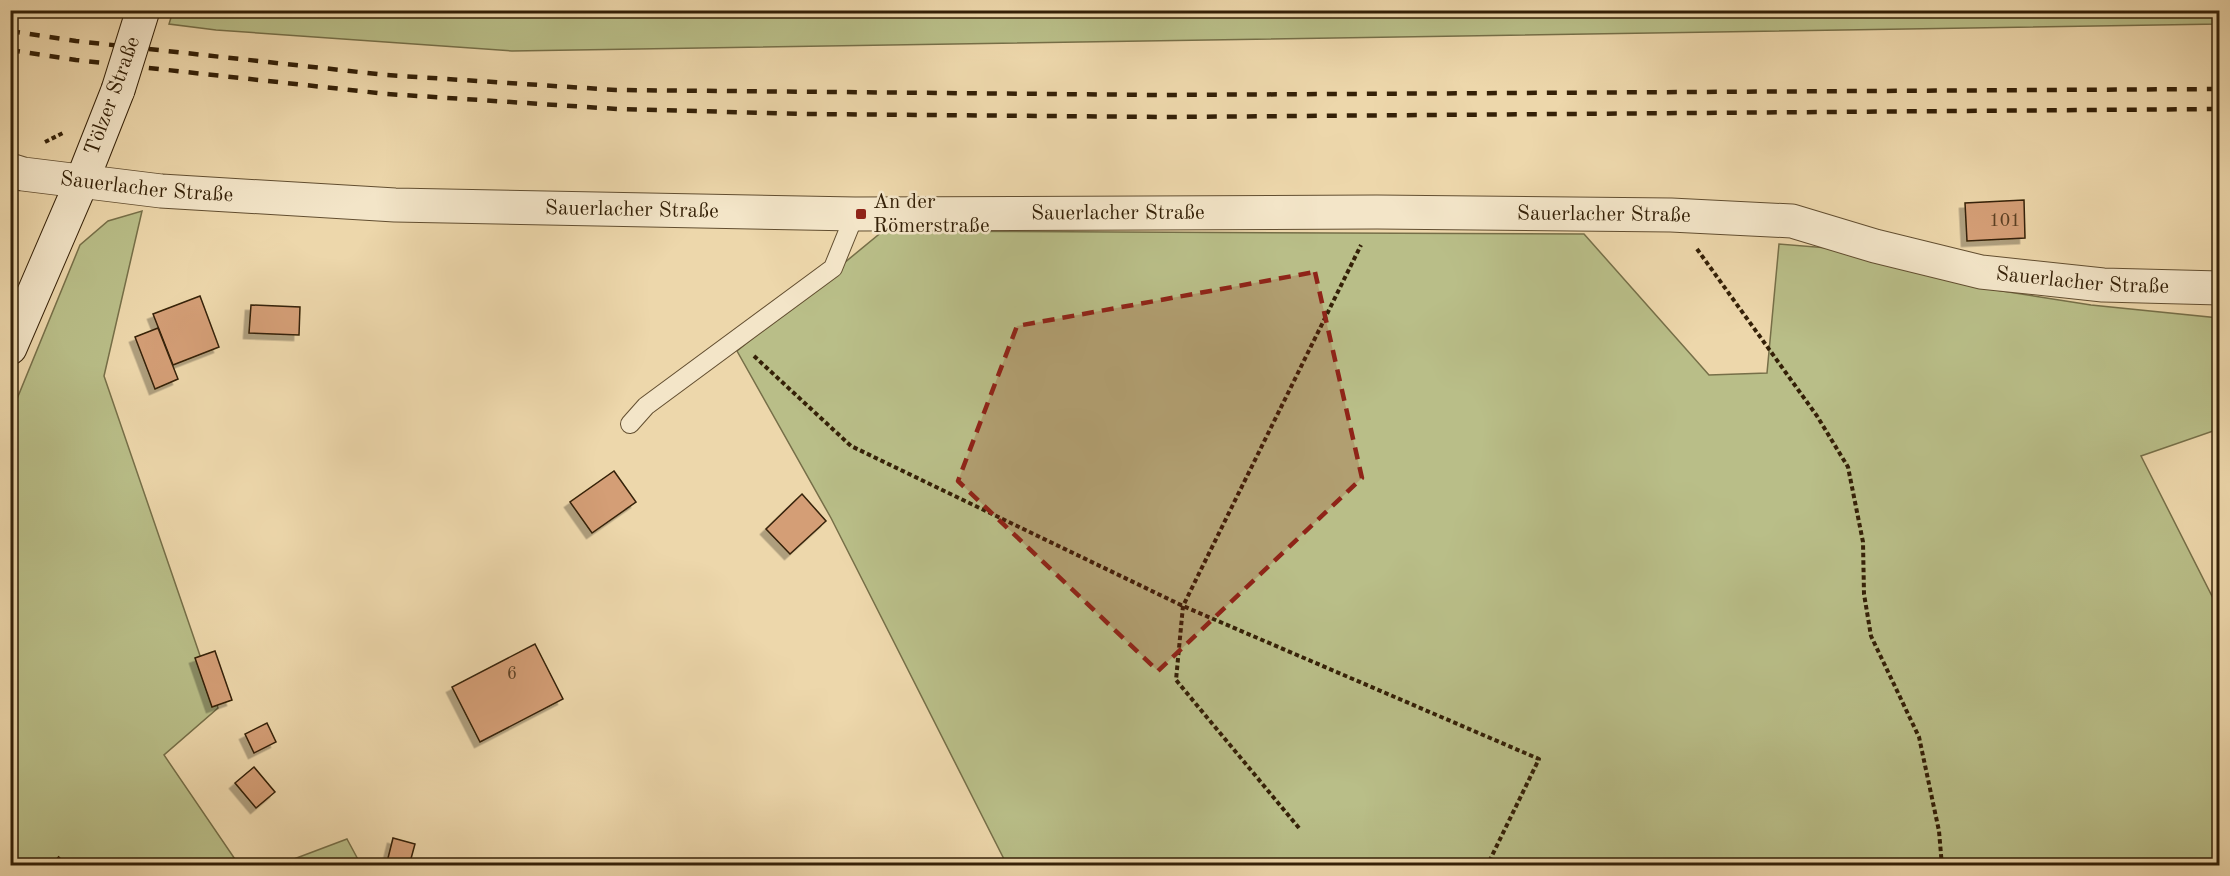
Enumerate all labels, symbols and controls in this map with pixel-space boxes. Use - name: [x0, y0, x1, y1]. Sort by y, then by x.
- street label: Tölzer Straße: [82, 34, 144, 158]
- street label: Sauerlacher Straße: [59, 168, 234, 206]
- place label: An der Römerstraße: [873, 192, 990, 237]
- street label: Sauerlacher Straße: [545, 197, 719, 222]
- street label: Sauerlacher Straße: [1031, 202, 1205, 224]
- street label: Sauerlacher Straße: [1517, 203, 1691, 226]
- marker: An der Römerstraße: [854, 207, 868, 221]
- house number: 101: [1989, 212, 2021, 230]
- street label: Sauerlacher Straße: [1995, 263, 2169, 297]
- house number: 6: [507, 665, 517, 683]

